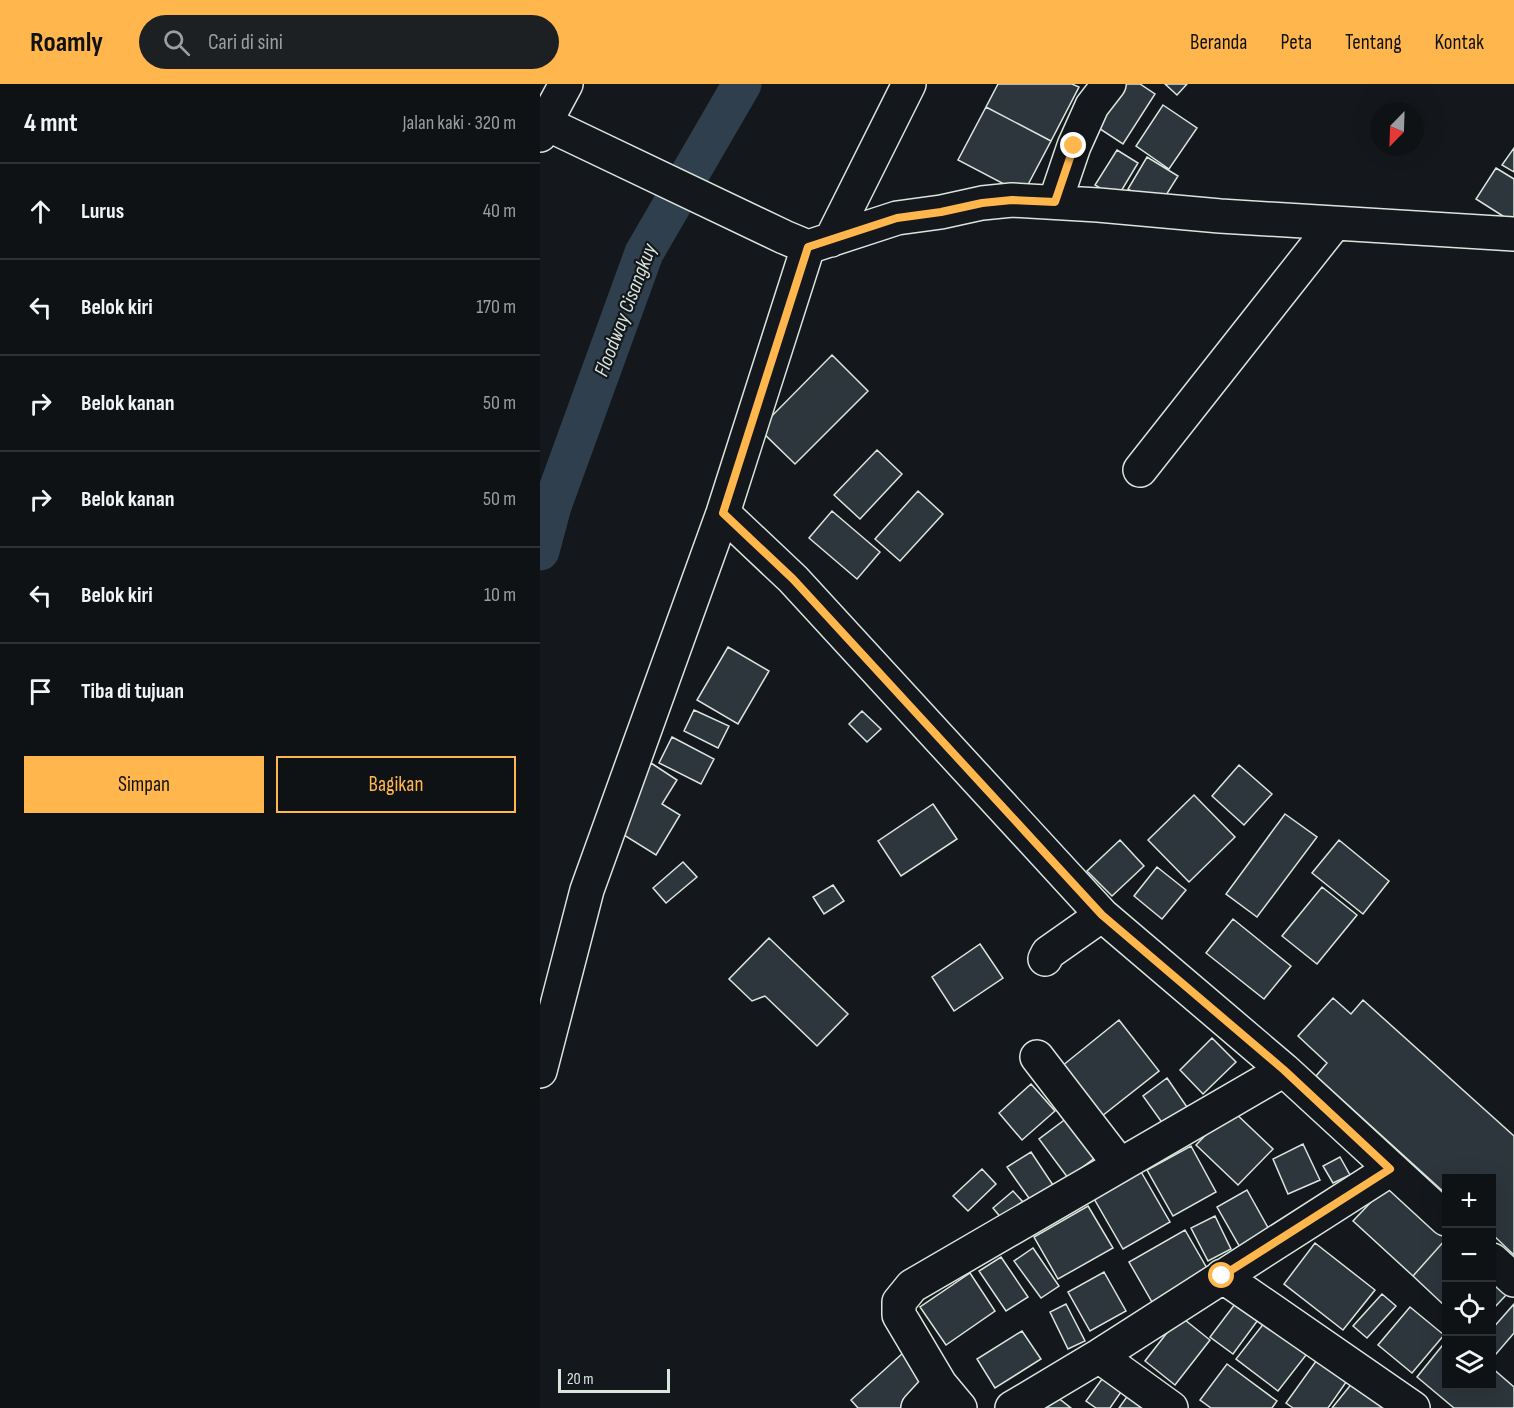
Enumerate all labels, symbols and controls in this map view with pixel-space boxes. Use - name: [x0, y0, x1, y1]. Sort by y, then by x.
- search box: [139, 15, 559, 69]
- text: Roamly: [30, 26, 103, 59]
- icon: search: [160, 26, 193, 59]
- text: Cari di sini: [208, 29, 283, 56]
- text: Beranda: [1190, 30, 1247, 55]
- text: Peta: [1280, 30, 1312, 55]
- text: Tentang: [1345, 30, 1402, 55]
- text: Kontak: [1435, 30, 1484, 55]
- north arrow: [1370, 102, 1424, 156]
- text: 4 mnt: [24, 108, 78, 139]
- text: Jalan kaki · 320 m: [402, 111, 516, 135]
- route end: [1060, 132, 1086, 158]
- icon: ahead: [24, 195, 57, 228]
- text: Lurus: [81, 198, 124, 225]
- text: 40 m: [483, 199, 516, 223]
- water label: Floodway Cisangkuy: [589, 239, 663, 380]
- icon: left: [24, 291, 57, 324]
- text: Belok kiri: [81, 294, 153, 321]
- text: 170 m: [476, 295, 516, 319]
- icon: right: [24, 387, 57, 420]
- text: Belok kanan: [81, 390, 174, 417]
- text: 50 m: [483, 391, 516, 415]
- icon: right: [24, 483, 57, 516]
- text: Belok kanan: [81, 486, 174, 513]
- text: 50 m: [483, 487, 516, 511]
- icon: left: [24, 579, 57, 612]
- text: Belok kiri: [81, 582, 153, 609]
- text: 10 m: [484, 583, 516, 607]
- icon: arrive: [24, 675, 57, 708]
- text: Tiba di tujuan: [81, 678, 184, 705]
- button: Simpan: [24, 756, 264, 813]
- button: Bagikan: [276, 756, 516, 813]
- map controls: [1442, 1174, 1496, 1390]
- button: +: [1442, 1174, 1496, 1228]
- button: −: [1442, 1228, 1496, 1282]
- route start: [1208, 1262, 1234, 1288]
- button: locate: [1442, 1282, 1496, 1336]
- button: layers: [1442, 1336, 1496, 1390]
- scale bar: [558, 1366, 670, 1394]
- text: 20 m: [567, 1370, 594, 1389]

